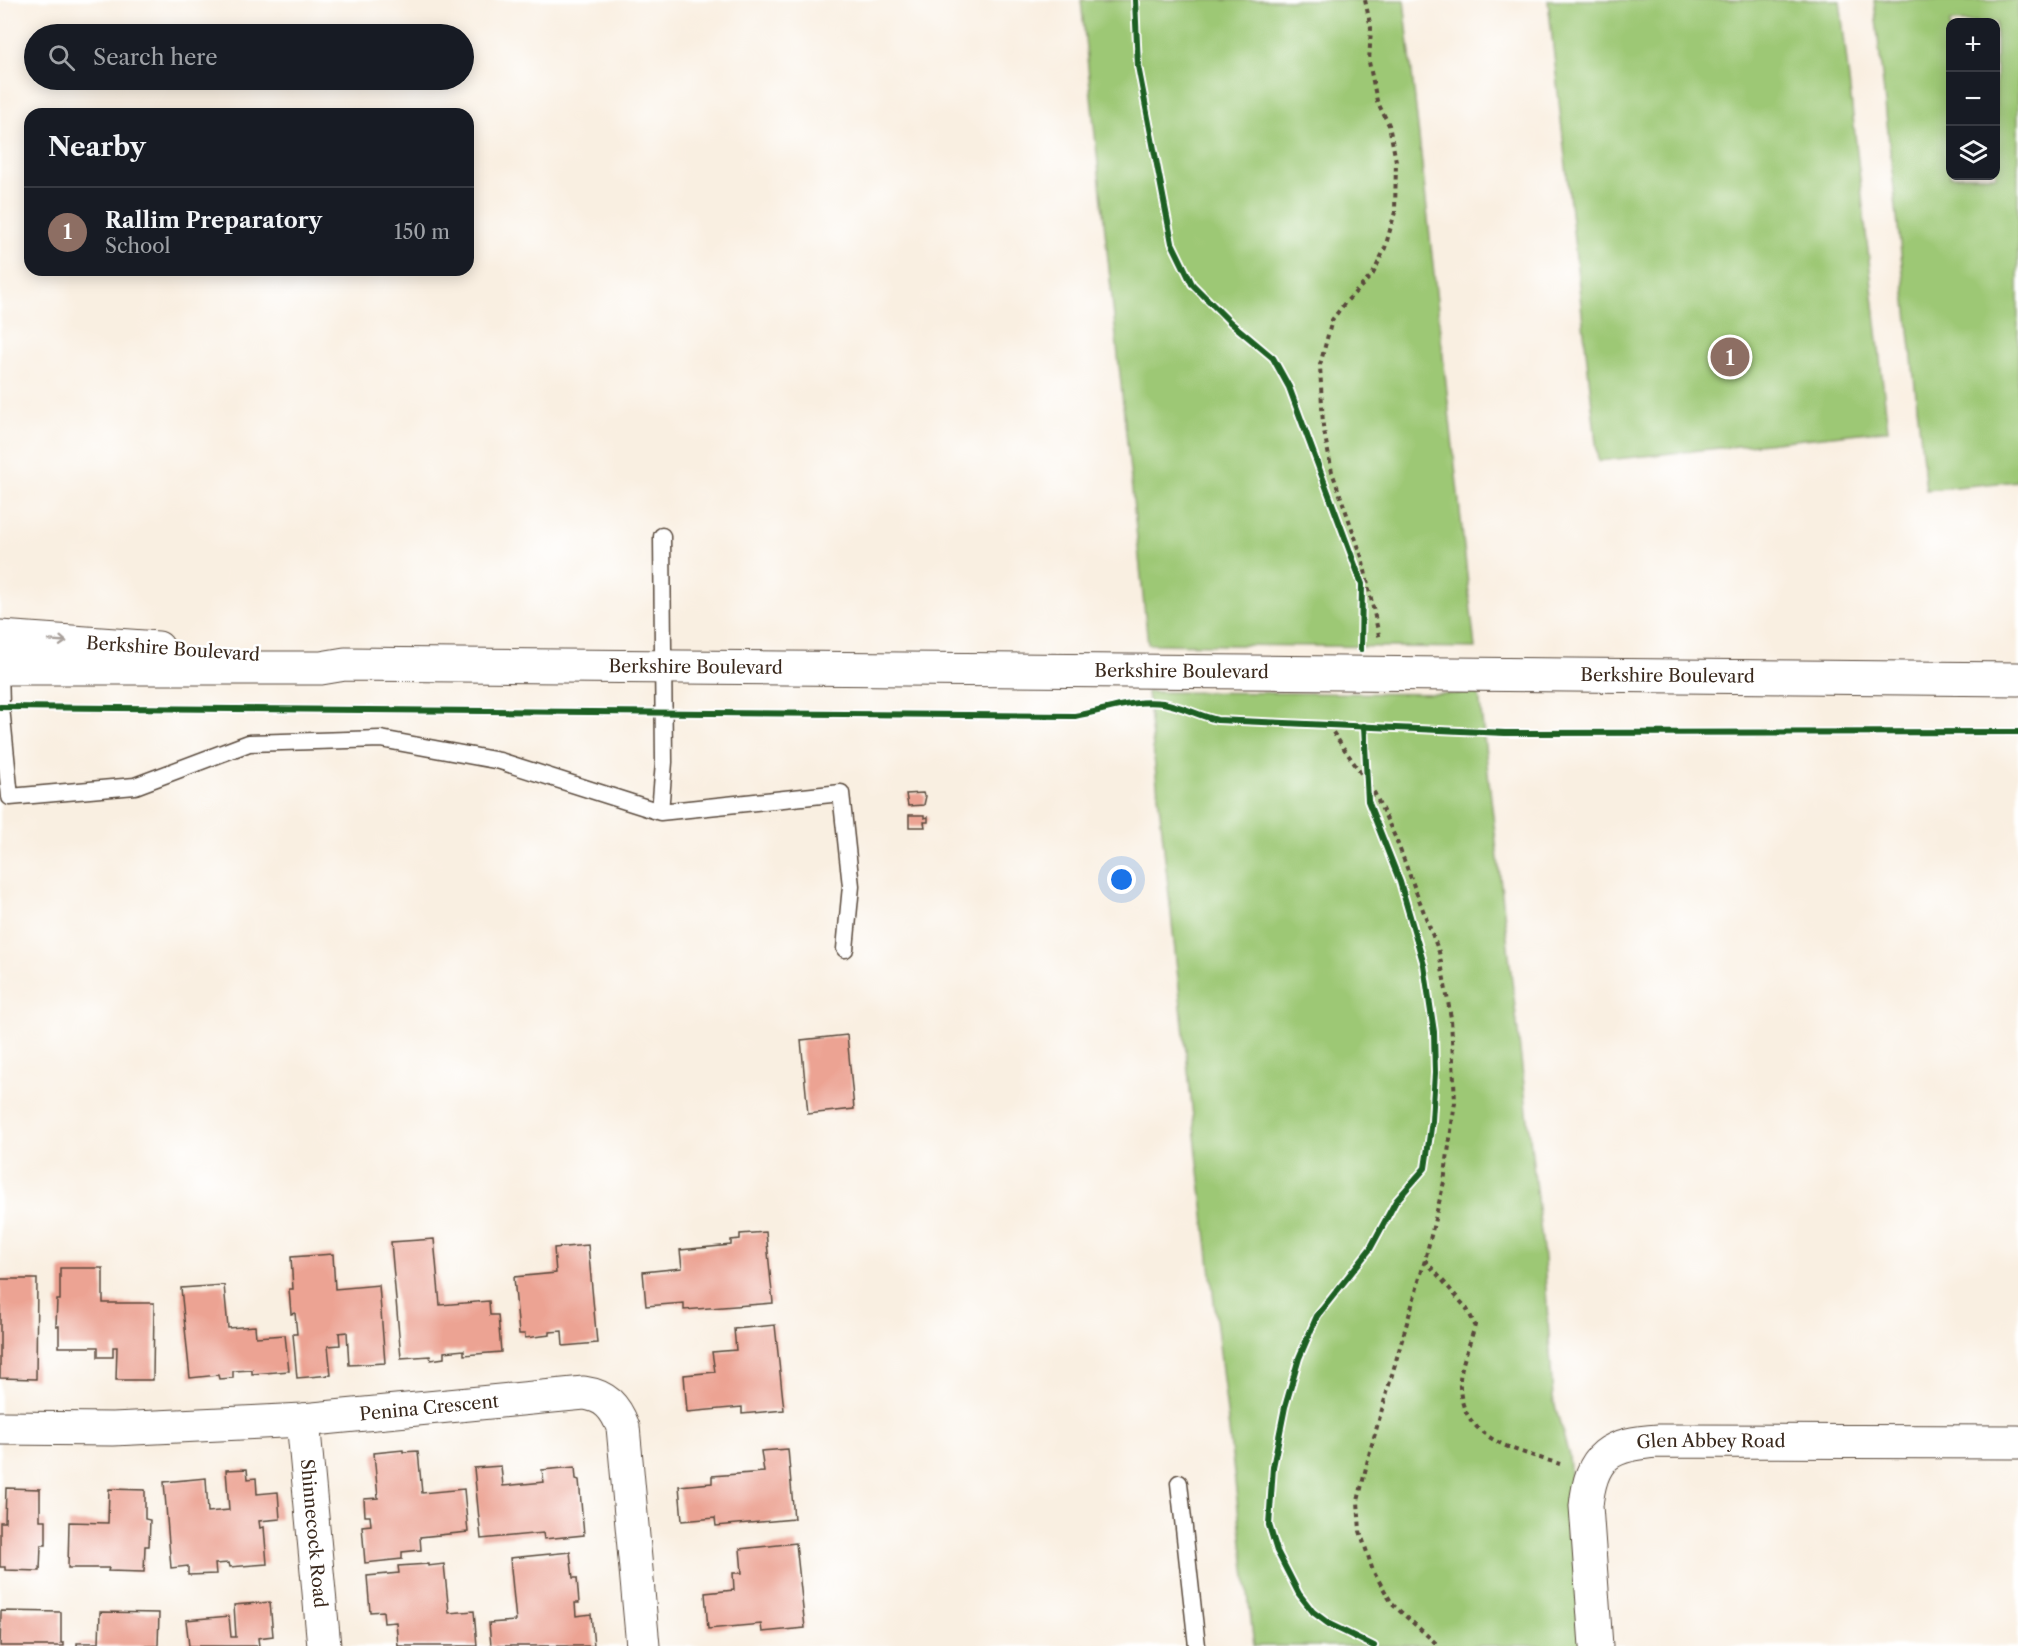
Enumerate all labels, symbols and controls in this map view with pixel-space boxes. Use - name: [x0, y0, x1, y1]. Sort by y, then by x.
- map controls: [1946, 18, 2000, 180]
- button: +: [1946, 18, 2000, 72]
- search box: [24, 24, 474, 90]
- icon: search: [45, 41, 78, 74]
- text: Search here: [93, 44, 218, 71]
- button: −: [1946, 72, 2000, 126]
- button: layers: [1946, 126, 2000, 180]
- text: Nearby: [48, 131, 146, 163]
- text: Rallim Preparatory: [105, 207, 322, 234]
- text: 1: [63, 220, 72, 244]
- text: 150 m: [394, 220, 450, 244]
- text: School: [105, 234, 170, 258]
- pin: 1: [1710, 334, 1750, 380]
- street label: Berkshire Boulevard: [85, 632, 261, 666]
- one-way arrow: [48, 636, 68, 647]
- street label: Berkshire Boulevard: [608, 655, 783, 679]
- street label: Berkshire Boulevard: [1094, 660, 1269, 683]
- street label: Berkshire Boulevard: [1580, 664, 1755, 688]
- your location: [1107, 865, 1136, 894]
- street label: Penina Crescent: [358, 1390, 501, 1426]
- street label: Glen Abbey Road: [1635, 1430, 1785, 1454]
- street label: Shinnecock Road: [296, 1458, 331, 1609]

